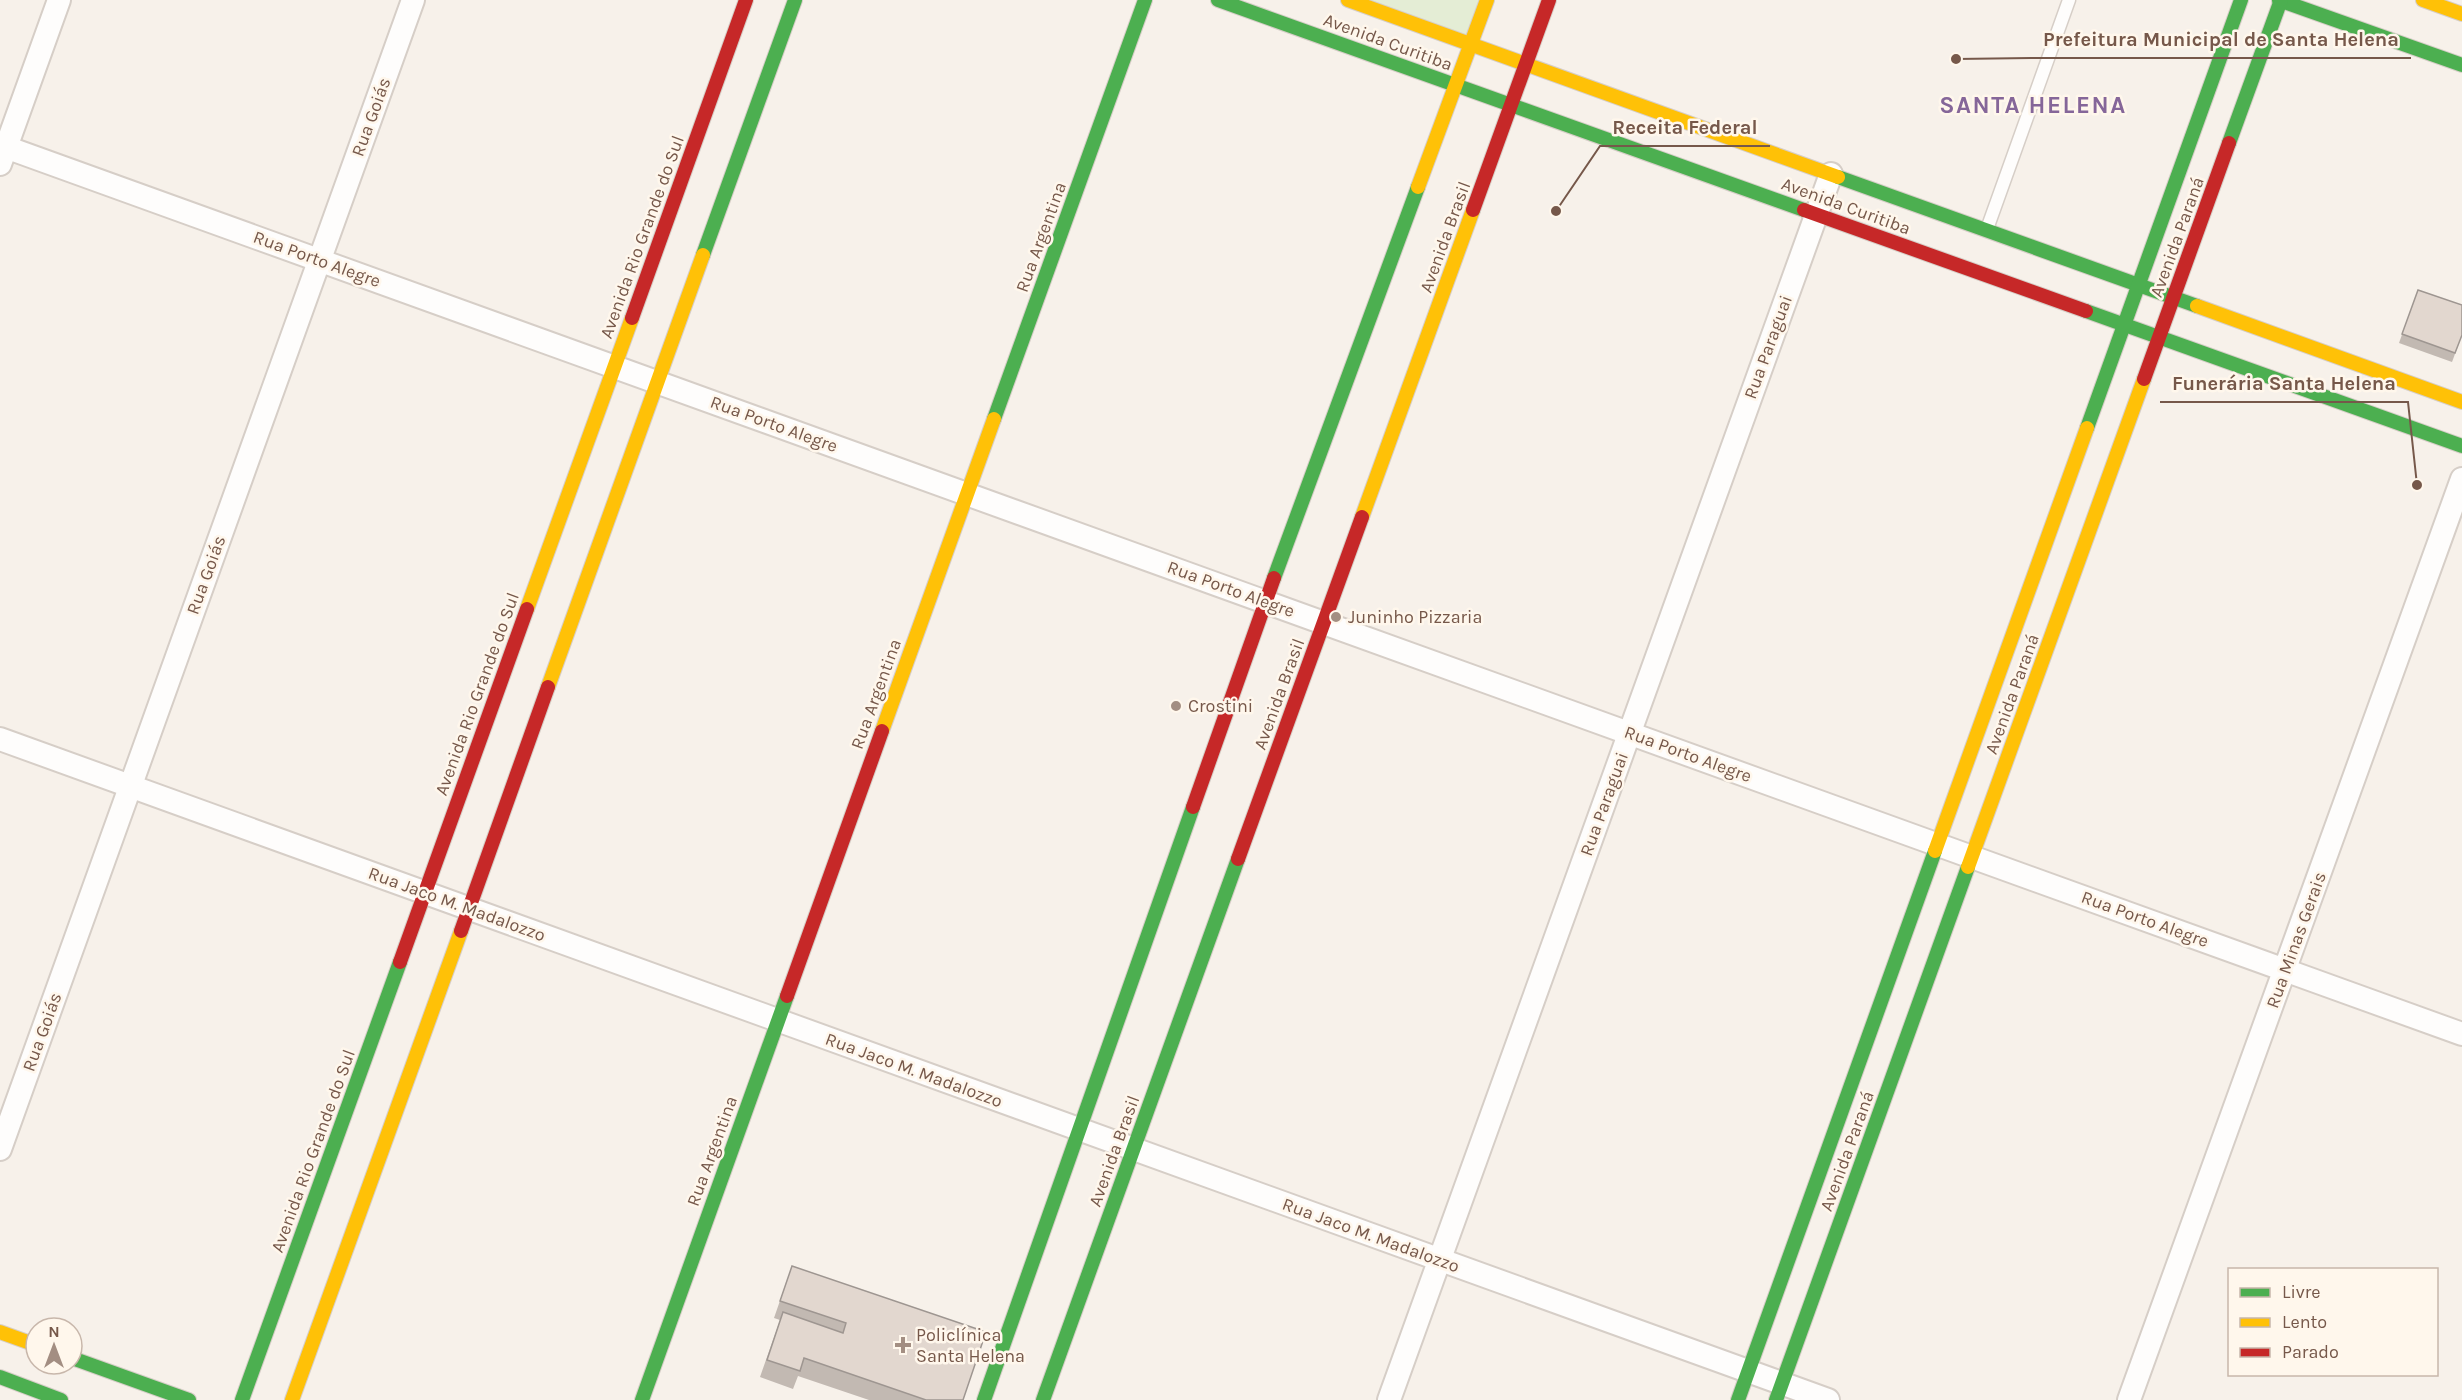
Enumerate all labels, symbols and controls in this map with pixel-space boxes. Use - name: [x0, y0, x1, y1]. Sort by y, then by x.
- street label: Avenida Curitiba: [1320, 8, 1456, 76]
- callout: Prefeitura Municipal de Santa Helena: [2031, 20, 2411, 58]
- text: Prefeitura Municipal de Santa Helena: [2043, 28, 2399, 51]
- street label: Rua Goiás: [347, 75, 395, 159]
- district label: SANTA HELENA: [1939, 91, 2127, 119]
- callout: Receita Federal: [1600, 108, 1770, 146]
- text: Receita Federal: [1612, 116, 1758, 139]
- street label: Avenida Rio Grande do Sul: [595, 132, 689, 342]
- street label: Avenida Curitiba: [1778, 172, 1914, 240]
- street label: Avenida Paraná: [2145, 174, 2209, 300]
- street label: Avenida Brasil: [1415, 178, 1475, 296]
- street label: Rua Argentina: [1011, 179, 1071, 295]
- street label: Rua Porto Alegre: [250, 226, 384, 292]
- street label: Rua Paraguai: [1739, 292, 1797, 402]
- callout: Funerária Santa Helena: [2160, 364, 2408, 402]
- text: Funerária Santa Helena: [2172, 372, 2396, 395]
- street label: Rua Porto Alegre: [707, 391, 841, 457]
- street label: Rua Goiás: [182, 533, 230, 617]
- street label: Rua Porto Alegre: [1164, 556, 1298, 622]
- street label: Avenida Rio Grande do Sul: [430, 589, 524, 799]
- place label: Juninho Pizzaria: [1348, 606, 1482, 628]
- marker: Juninho Pizzaria: [1329, 610, 1343, 624]
- street label: Avenida Paraná: [1980, 631, 2044, 757]
- street label: Avenida Brasil: [1249, 635, 1309, 753]
- street label: Rua Argentina: [846, 636, 906, 752]
- place label: Crostini: [1188, 695, 1253, 717]
- marker: Crostini: [1169, 699, 1183, 713]
- street label: Rua Porto Alegre: [1621, 721, 1755, 787]
- street label: Rua Paraguai: [1575, 749, 1633, 859]
- street label: Rua Jaco M. Madalozzo: [365, 862, 549, 946]
- street label: Rua Minas Gerais: [2261, 869, 2331, 1011]
- street label: Rua Porto Alegre: [2078, 886, 2212, 952]
- street label: Rua Goiás: [18, 990, 66, 1074]
- street label: Rua Jaco M. Madalozzo: [822, 1028, 1006, 1112]
- street label: Avenida Rio Grande do Sul: [266, 1046, 360, 1256]
- street label: Avenida Paraná: [1815, 1088, 1879, 1214]
- street label: Avenida Brasil: [1084, 1092, 1144, 1210]
- street label: Rua Argentina: [682, 1093, 742, 1209]
- street label: Rua Jaco M. Madalozzo: [1279, 1193, 1463, 1277]
- legend: [2228, 1268, 2438, 1376]
- text: Livre: [2282, 1281, 2321, 1303]
- text: Lento: [2282, 1311, 2327, 1333]
- north arrow: [24, 1316, 84, 1376]
- text: N: [48, 1322, 60, 1341]
- place label: Policlínica Santa Helena: [916, 1324, 1025, 1367]
- marker: Policlínica Santa Helena: [894, 1336, 912, 1354]
- text: Parado: [2282, 1341, 2339, 1363]

